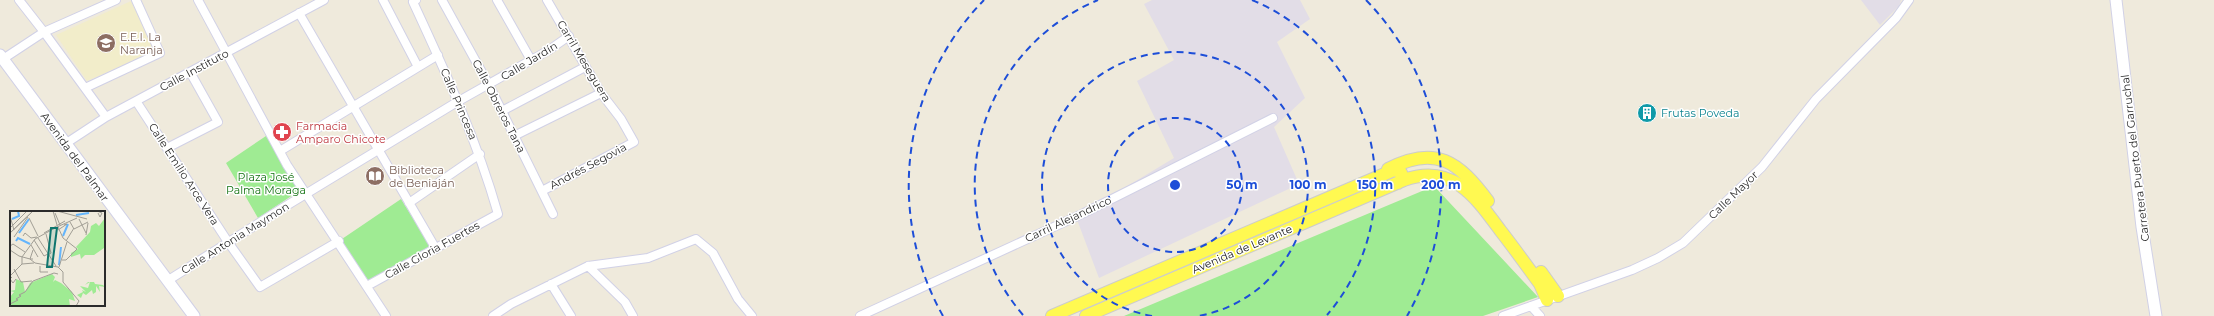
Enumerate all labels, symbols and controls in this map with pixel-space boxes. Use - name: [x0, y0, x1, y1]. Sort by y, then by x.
- street label: Carril Meseguera: [554, 18, 614, 104]
- place label: E.E.I. La Naranja: [120, 30, 163, 57]
- school or university icon: E.E.I. La Naranja: [95, 32, 117, 54]
- street label: Calle Jardín: [498, 39, 560, 83]
- street label: Calle Instituto: [157, 46, 231, 94]
- street label: Calle Obreros Tana: [469, 57, 529, 155]
- street label: Calle Princesa: [438, 66, 480, 142]
- street label: Carretera Puerto del Garruchal: [2118, 74, 2152, 242]
- building icon: Frutas Poveda: [1636, 102, 1658, 124]
- place label: Frutas Poveda: [1661, 106, 1740, 120]
- street label: Avenida del Palmar: [38, 110, 112, 204]
- place label: Farmacia Amparo Chicote: [296, 119, 386, 146]
- street label: Calle Emilio Arce Vera: [146, 120, 222, 228]
- pharmacy icon: Farmacia Amparo Chicote: [271, 121, 293, 143]
- street label: Andrés Segovia: [547, 140, 629, 192]
- place label: Biblioteca de Beniaján: [389, 163, 455, 190]
- library icon: Biblioteca de Beniaján: [364, 165, 386, 187]
- street label: Calle Mayor: [1705, 168, 1761, 222]
- park label: Plaza José Palma Moraga: [226, 170, 306, 197]
- text: 50 m: [1226, 177, 1258, 192]
- text: 100 m: [1290, 177, 1326, 192]
- text: 150 m: [1357, 177, 1393, 192]
- text: 200 m: [1421, 177, 1461, 192]
- centre of rings: [1168, 178, 1182, 192]
- street label: Carril Alejandrico: [1023, 193, 1114, 245]
- street label: Calle Antonia Maymon: [178, 199, 292, 277]
- inset map: [10, 211, 105, 306]
- street label: Calle Gloria Fuertes: [382, 218, 482, 282]
- street label: Avenida de Levante: [1190, 221, 1295, 276]

